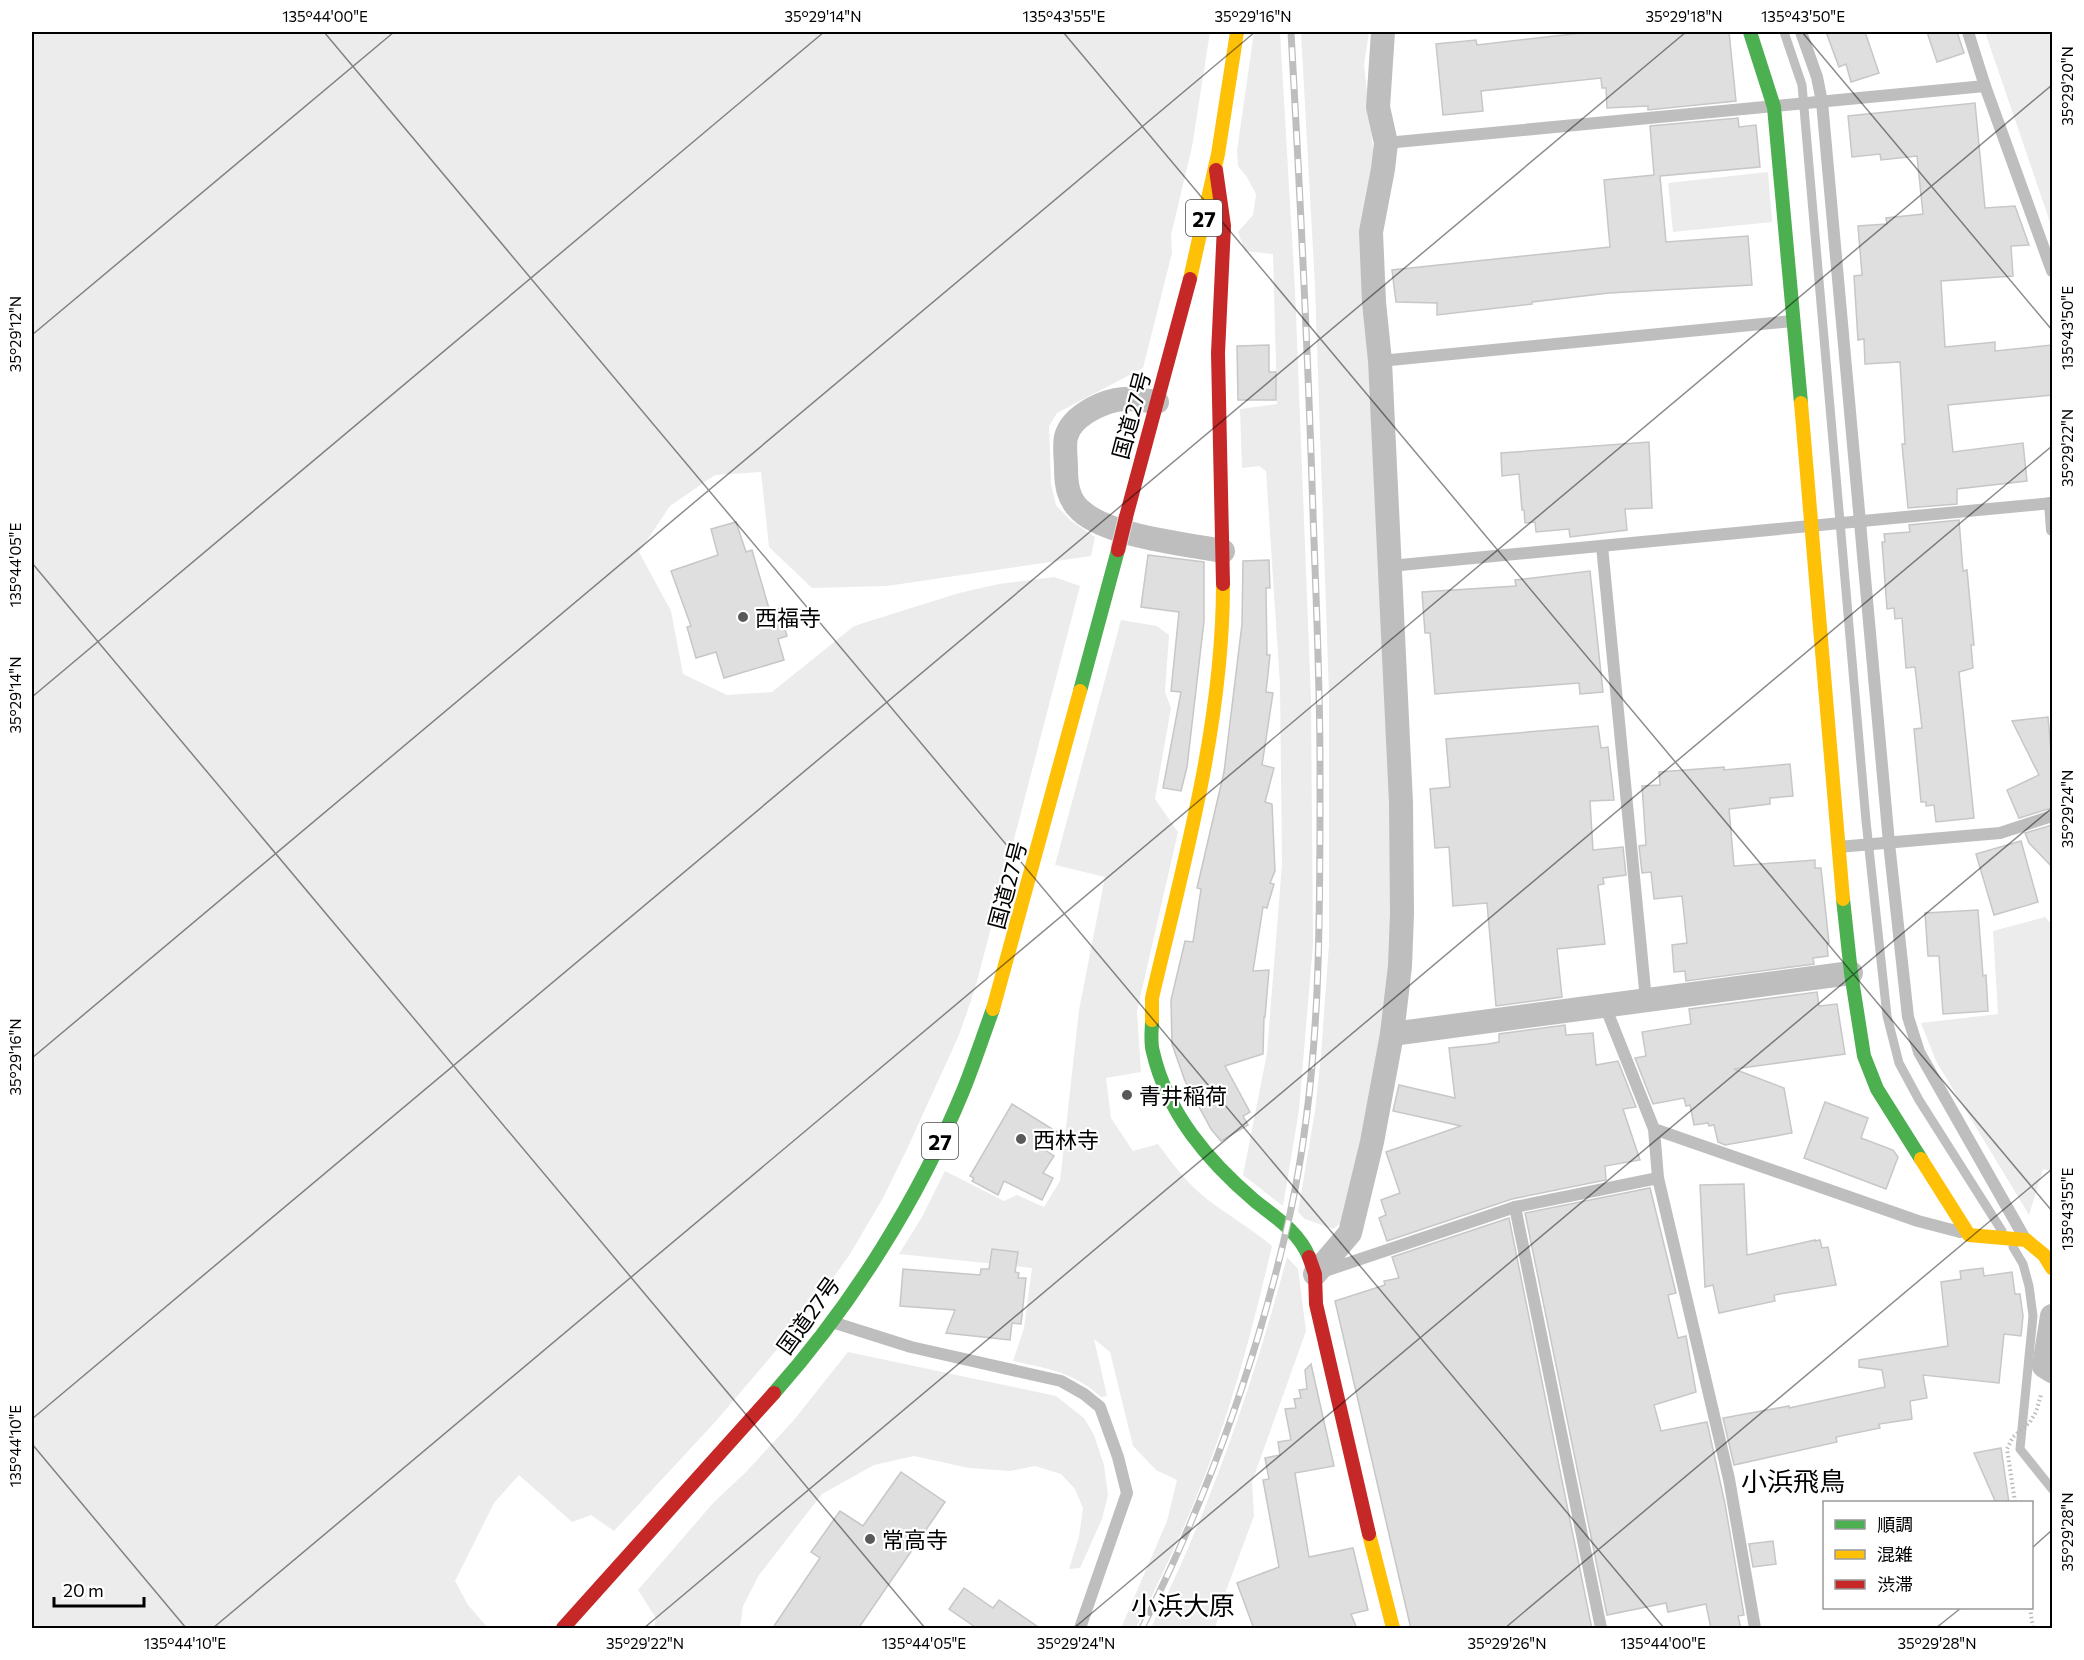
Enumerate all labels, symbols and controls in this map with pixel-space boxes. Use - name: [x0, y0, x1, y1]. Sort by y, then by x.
- text: 135°44'00"E: [282, 7, 368, 25]
- text: 35°29'14"N: [785, 7, 861, 25]
- text: 135°43'55"E: [1023, 7, 1106, 25]
- text: 35°29'16"N: [1214, 7, 1292, 25]
- text: 35°29'18"N: [1645, 7, 1723, 25]
- text: 135°43'50"E: [1761, 7, 1845, 25]
- text: 35°29'20"N: [2058, 46, 2076, 126]
- road number: 27: [1186, 200, 1222, 236]
- text: 135°43'50"E: [2058, 286, 2076, 370]
- text: 35°29'12"N: [6, 296, 24, 372]
- street label: 国道27号: [1106, 368, 1156, 462]
- text: 35°29'22"N: [2058, 409, 2076, 487]
- text: 135°44'05"E: [6, 523, 24, 607]
- place label: 西福寺: [755, 604, 821, 631]
- marker: 西福寺: [736, 610, 750, 624]
- text: 35°29'14"N: [6, 657, 24, 733]
- text: 35°29'24"N: [2058, 770, 2076, 848]
- street label: 国道27号: [982, 838, 1032, 932]
- text: 35°29'16"N: [6, 1018, 24, 1096]
- place label: 青井稲荷: [1139, 1082, 1227, 1109]
- marker: 青井稲荷: [1120, 1088, 1134, 1102]
- road number: 27: [922, 1123, 958, 1159]
- place label: 西林寺: [1033, 1126, 1099, 1153]
- marker: 西林寺: [1014, 1132, 1028, 1146]
- text: 135°43'55"E: [2058, 1167, 2076, 1250]
- street label: 国道27号: [771, 1271, 845, 1359]
- text: 135°44'10"E: [6, 1405, 24, 1487]
- district label: 小浜飛鳥: [1741, 1465, 1845, 1496]
- text: 35°29'28"N: [2058, 1493, 2076, 1571]
- legend: [1823, 1501, 2033, 1609]
- text: 順調: [1877, 1513, 1913, 1535]
- place label: 常高寺: [882, 1526, 948, 1553]
- marker: 常高寺: [863, 1532, 877, 1546]
- text: 混雑: [1877, 1543, 1913, 1565]
- scale bar: [54, 1570, 144, 1608]
- text: 渋滞: [1877, 1573, 1913, 1595]
- text: 20 m: [63, 1579, 104, 1601]
- district label: 小浜大原: [1131, 1589, 1235, 1620]
- text: 135°44'10"E: [144, 1634, 226, 1652]
- text: 35°29'22"N: [606, 1634, 684, 1652]
- text: 135°44'05"E: [882, 1634, 966, 1652]
- text: 35°29'24"N: [1037, 1634, 1115, 1652]
- text: 35°29'26"N: [1468, 1634, 1546, 1652]
- text: 135°44'00"E: [1620, 1634, 1706, 1652]
- text: 35°29'28"N: [1898, 1634, 1976, 1652]

